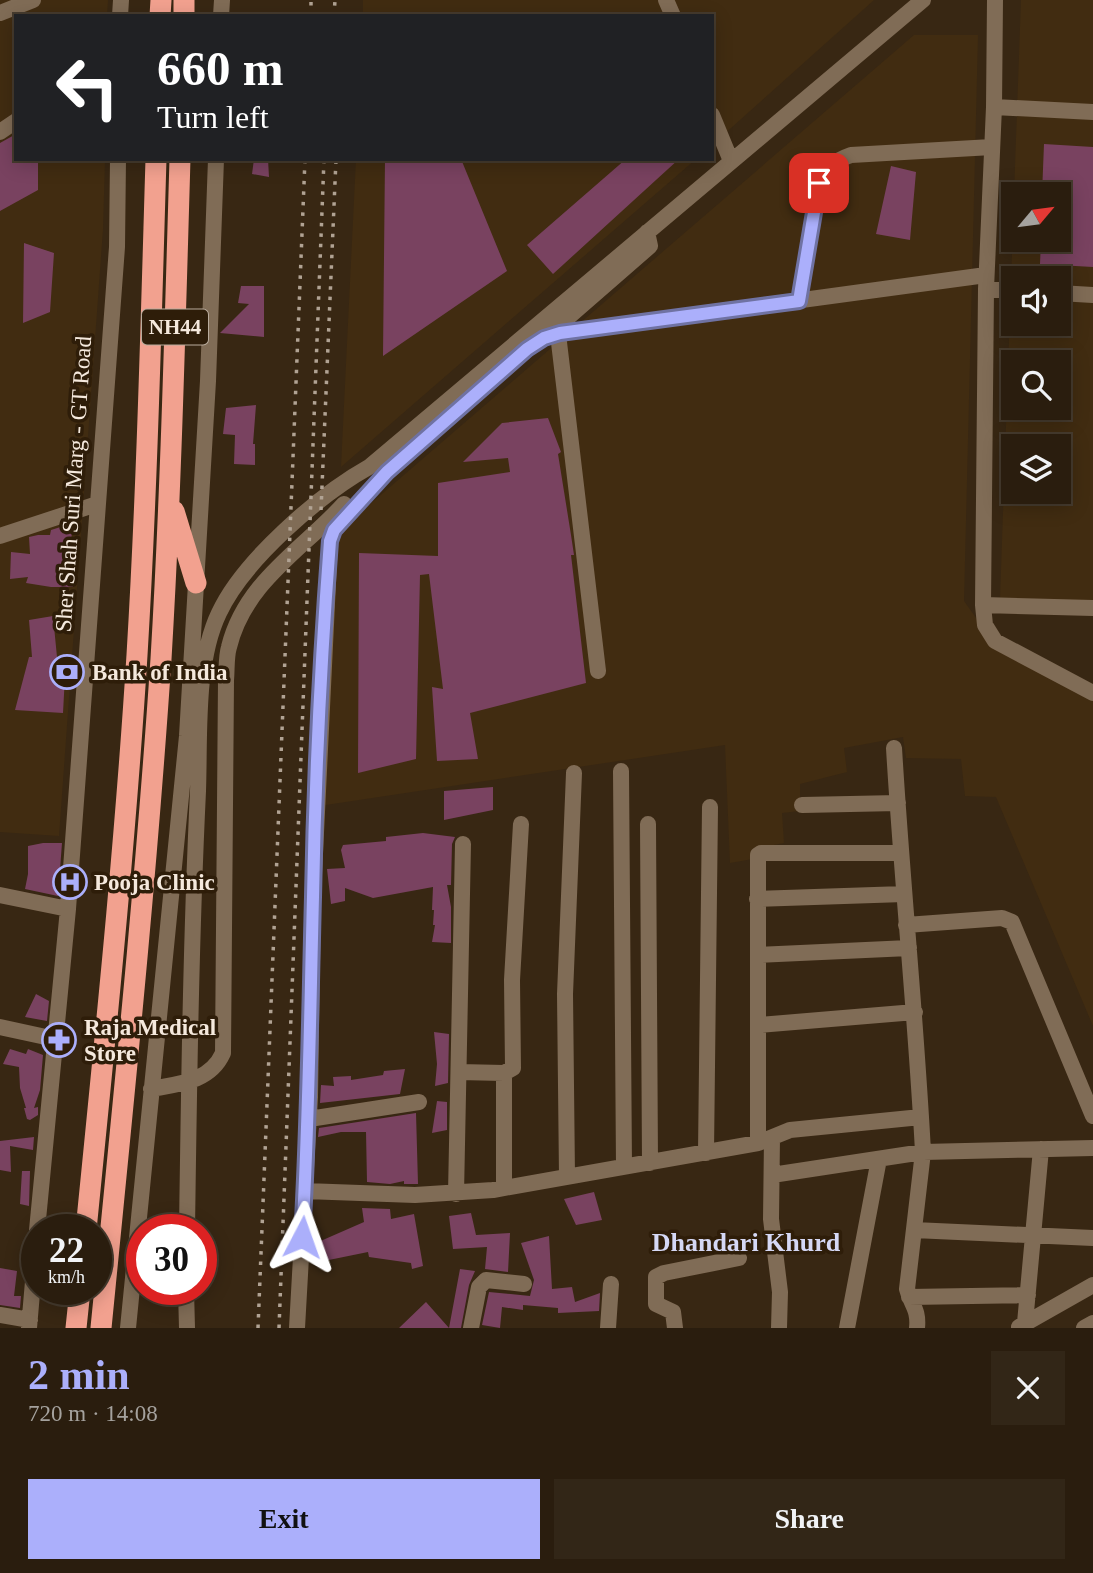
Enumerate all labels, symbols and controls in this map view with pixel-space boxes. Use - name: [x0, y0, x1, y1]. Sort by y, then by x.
- text: 660 m: [157, 41, 284, 96]
- icon: left: [42, 42, 133, 133]
- text: Turn left: [157, 99, 269, 135]
- pin: [789, 153, 849, 213]
- icon: arrive: [800, 164, 838, 202]
- north arrow: [1001, 182, 1071, 252]
- map controls: [1001, 182, 1071, 504]
- button: sound: [1001, 266, 1071, 336]
- road number: NH44: [142, 310, 208, 344]
- street label: Sher Shah Suri Marg - GT Road: [51, 335, 96, 633]
- button: search: [1001, 350, 1071, 420]
- button: layers: [1001, 434, 1071, 504]
- bank icon: Bank of India: [48, 653, 86, 691]
- place label: Bank of India: [92, 660, 228, 685]
- hospital icon: Pooja Clinic: [51, 863, 89, 901]
- place label: Pooja Clinic: [94, 870, 215, 895]
- place label: Raja Medical Store: [84, 1015, 216, 1066]
- pharmacy icon: Raja Medical Store: [40, 1021, 78, 1059]
- position arrow: [265, 1200, 339, 1274]
- speed limit sign: 30: [126, 1214, 217, 1305]
- district label: Dhandari Khurd: [652, 1228, 841, 1257]
- text: 22: [49, 1231, 84, 1270]
- text: km/h: [48, 1267, 85, 1287]
- button: close: [991, 1351, 1065, 1425]
- text: 2 min: [28, 1352, 130, 1398]
- text: 720 m · 14:08: [28, 1401, 158, 1426]
- button: Exit: [28, 1479, 540, 1559]
- button: Share: [554, 1479, 1065, 1559]

